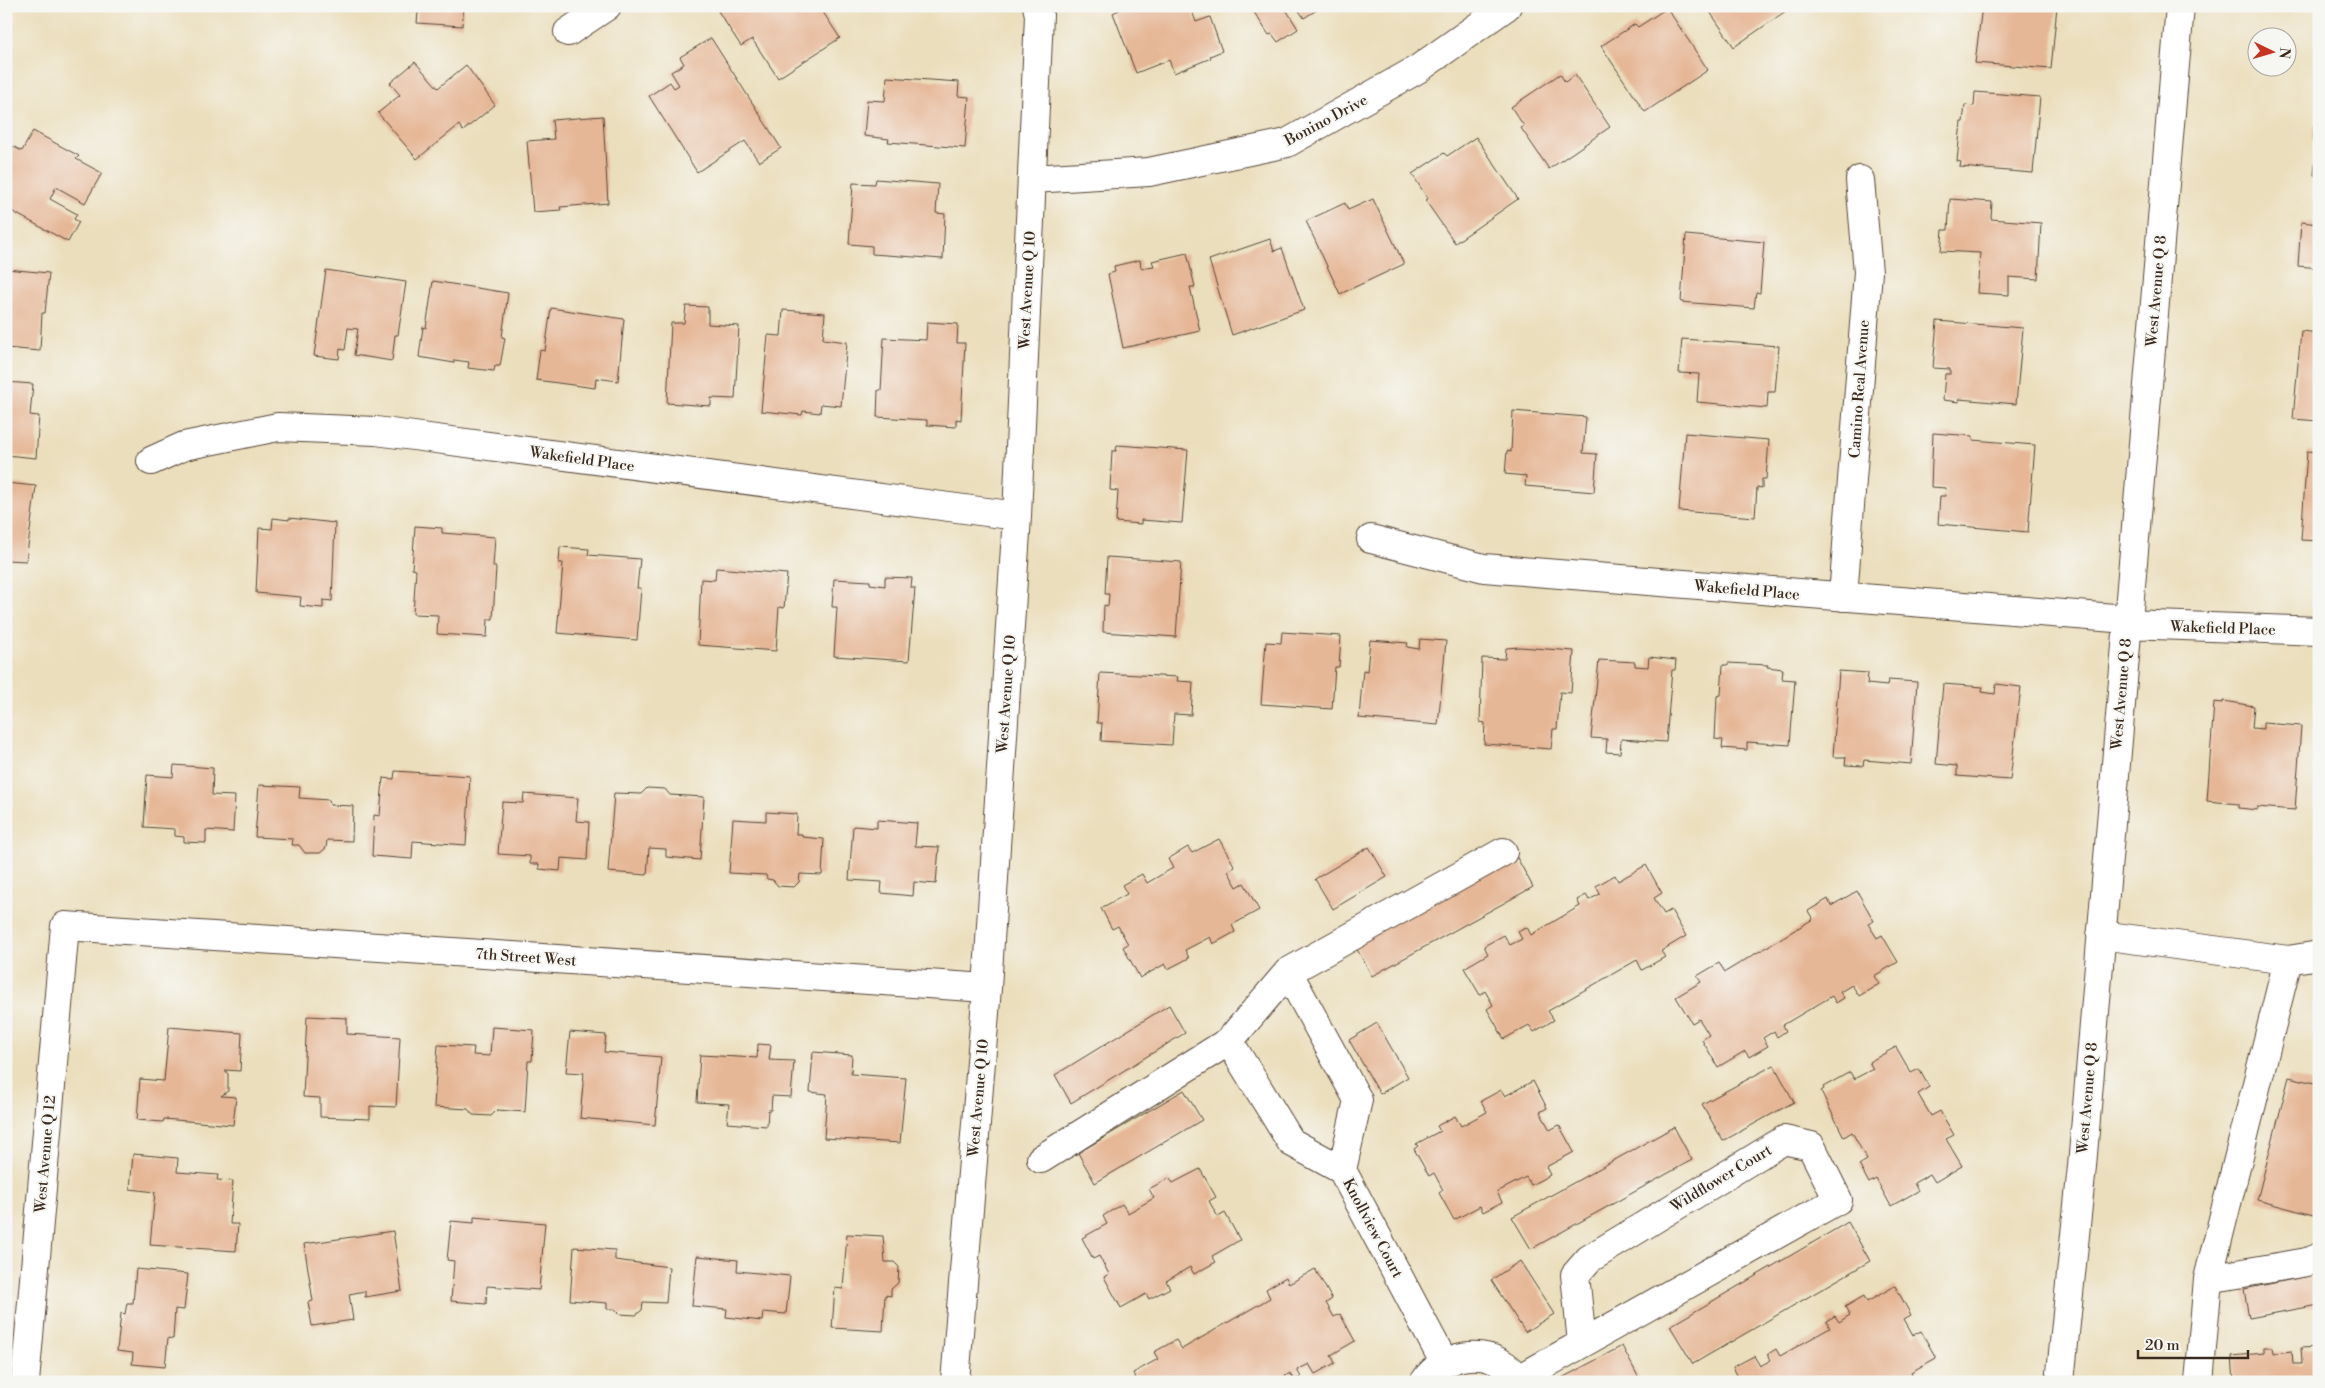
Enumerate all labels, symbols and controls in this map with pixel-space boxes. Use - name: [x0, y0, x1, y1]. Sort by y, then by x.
- north arrow: [2248, 28, 2298, 78]
- text: N: [2275, 47, 2293, 59]
- street label: Bonino Drive: [1280, 91, 1371, 151]
- street label: West Avenue Q 10: [1015, 230, 1040, 351]
- street label: West Avenue Q 8: [2142, 234, 2171, 349]
- street label: Camino Real Avenue: [1845, 319, 1874, 459]
- street label: Wakefield Place: [527, 443, 636, 476]
- street label: Wakefield Place: [1692, 576, 1800, 605]
- street label: Wakefield Place: [2169, 617, 2276, 640]
- street label: West Avenue Q 10: [993, 634, 1020, 755]
- street label: West Avenue Q 8: [2107, 637, 2136, 752]
- street label: 7th Street West: [475, 944, 578, 971]
- street label: West Avenue Q 10: [964, 1038, 993, 1159]
- street label: West Avenue Q 8: [2073, 1041, 2102, 1156]
- street label: West Avenue Q 12: [31, 1094, 60, 1215]
- street label: Wildflower Court: [1666, 1140, 1776, 1217]
- street label: Knollview Court: [1338, 1175, 1407, 1282]
- scale bar: [2138, 1328, 2248, 1360]
- text: 20 m: [2145, 1336, 2180, 1355]

